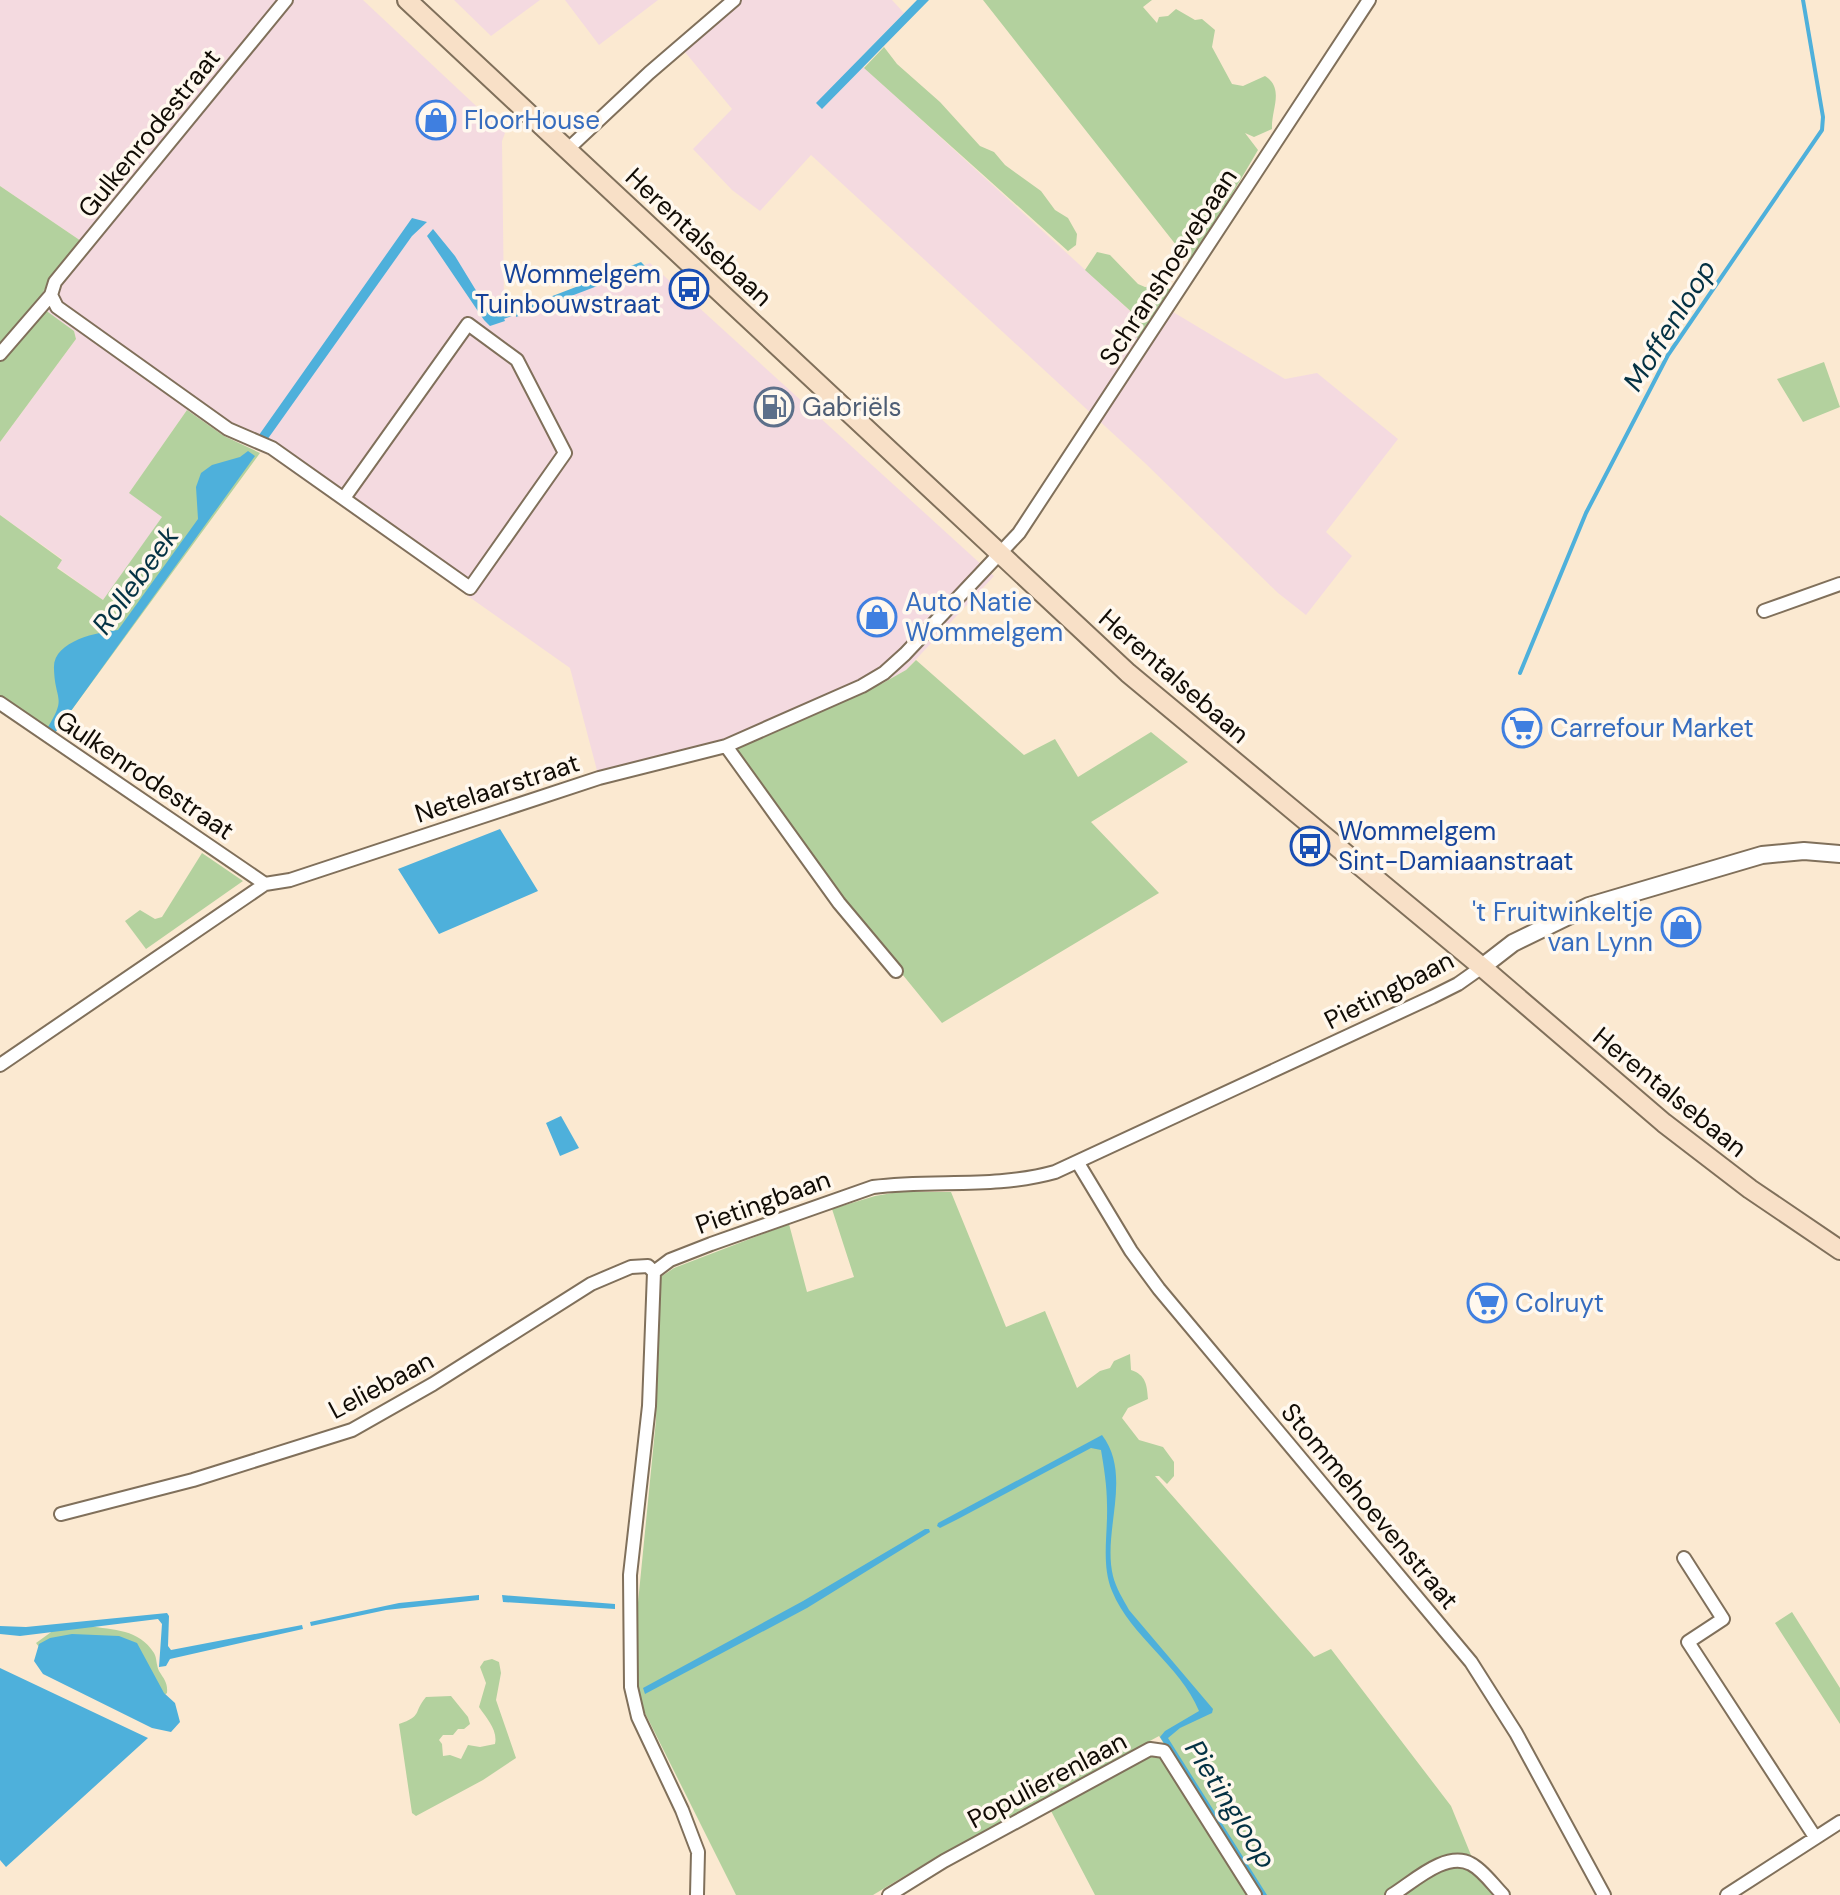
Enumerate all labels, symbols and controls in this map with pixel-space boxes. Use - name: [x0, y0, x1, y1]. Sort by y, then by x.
- street label: Gulkenrodestraat: [70, 41, 228, 225]
- shop icon: FloorHouse: [415, 99, 457, 141]
- place label: FloorHouse: [464, 103, 600, 137]
- street label: Herentalsebaan: [618, 160, 780, 314]
- street label: Schranshoevebaan: [1091, 162, 1245, 372]
- water label: Moffenloop: [1614, 253, 1724, 398]
- place label: Wommelgem Tuinbouwstraat: [475, 257, 661, 321]
- bus stop icon: Wommelgem Tuinbouwstraat: [668, 268, 710, 310]
- fuel station icon: Gabriëls: [753, 386, 795, 428]
- place label: Gabriëls: [802, 390, 902, 424]
- water label: Rollebeek: [84, 518, 188, 642]
- place label: Auto Natie Wommelgem: [905, 585, 1063, 649]
- shop icon: Auto Natie Wommelgem: [856, 596, 898, 638]
- street label: Herentalsebaan: [1092, 601, 1256, 751]
- street label: Gulkenrodestraat: [49, 703, 241, 847]
- supermarket icon: Carrefour Market: [1501, 707, 1543, 749]
- place label: Carrefour Market: [1550, 711, 1754, 745]
- street label: Netelaarstraat: [410, 745, 584, 831]
- place label: Wommelgem Sint-Damiaanstraat: [1338, 814, 1574, 878]
- bus stop icon: Wommelgem Sint-Damiaanstraat: [1289, 825, 1331, 867]
- place label: 't Fruitwinkeltje van Lynn: [1472, 895, 1653, 959]
- shop icon: 't Fruitwinkeltje van Lynn: [1660, 906, 1702, 948]
- street label: Pietingbaan: [1318, 943, 1460, 1037]
- street label: Herentalsebaan: [1586, 1019, 1754, 1165]
- street label: Pietingbaan: [691, 1162, 835, 1242]
- supermarket icon: Colruyt: [1466, 1282, 1508, 1324]
- place label: Colruyt: [1515, 1286, 1604, 1320]
- street label: Leliebaan: [323, 1343, 439, 1427]
- street label: Stommehoevenstraat: [1274, 1396, 1466, 1616]
- street label: Populierenlaan: [962, 1724, 1132, 1836]
- water label: Pietingloop: [1176, 1733, 1285, 1876]

